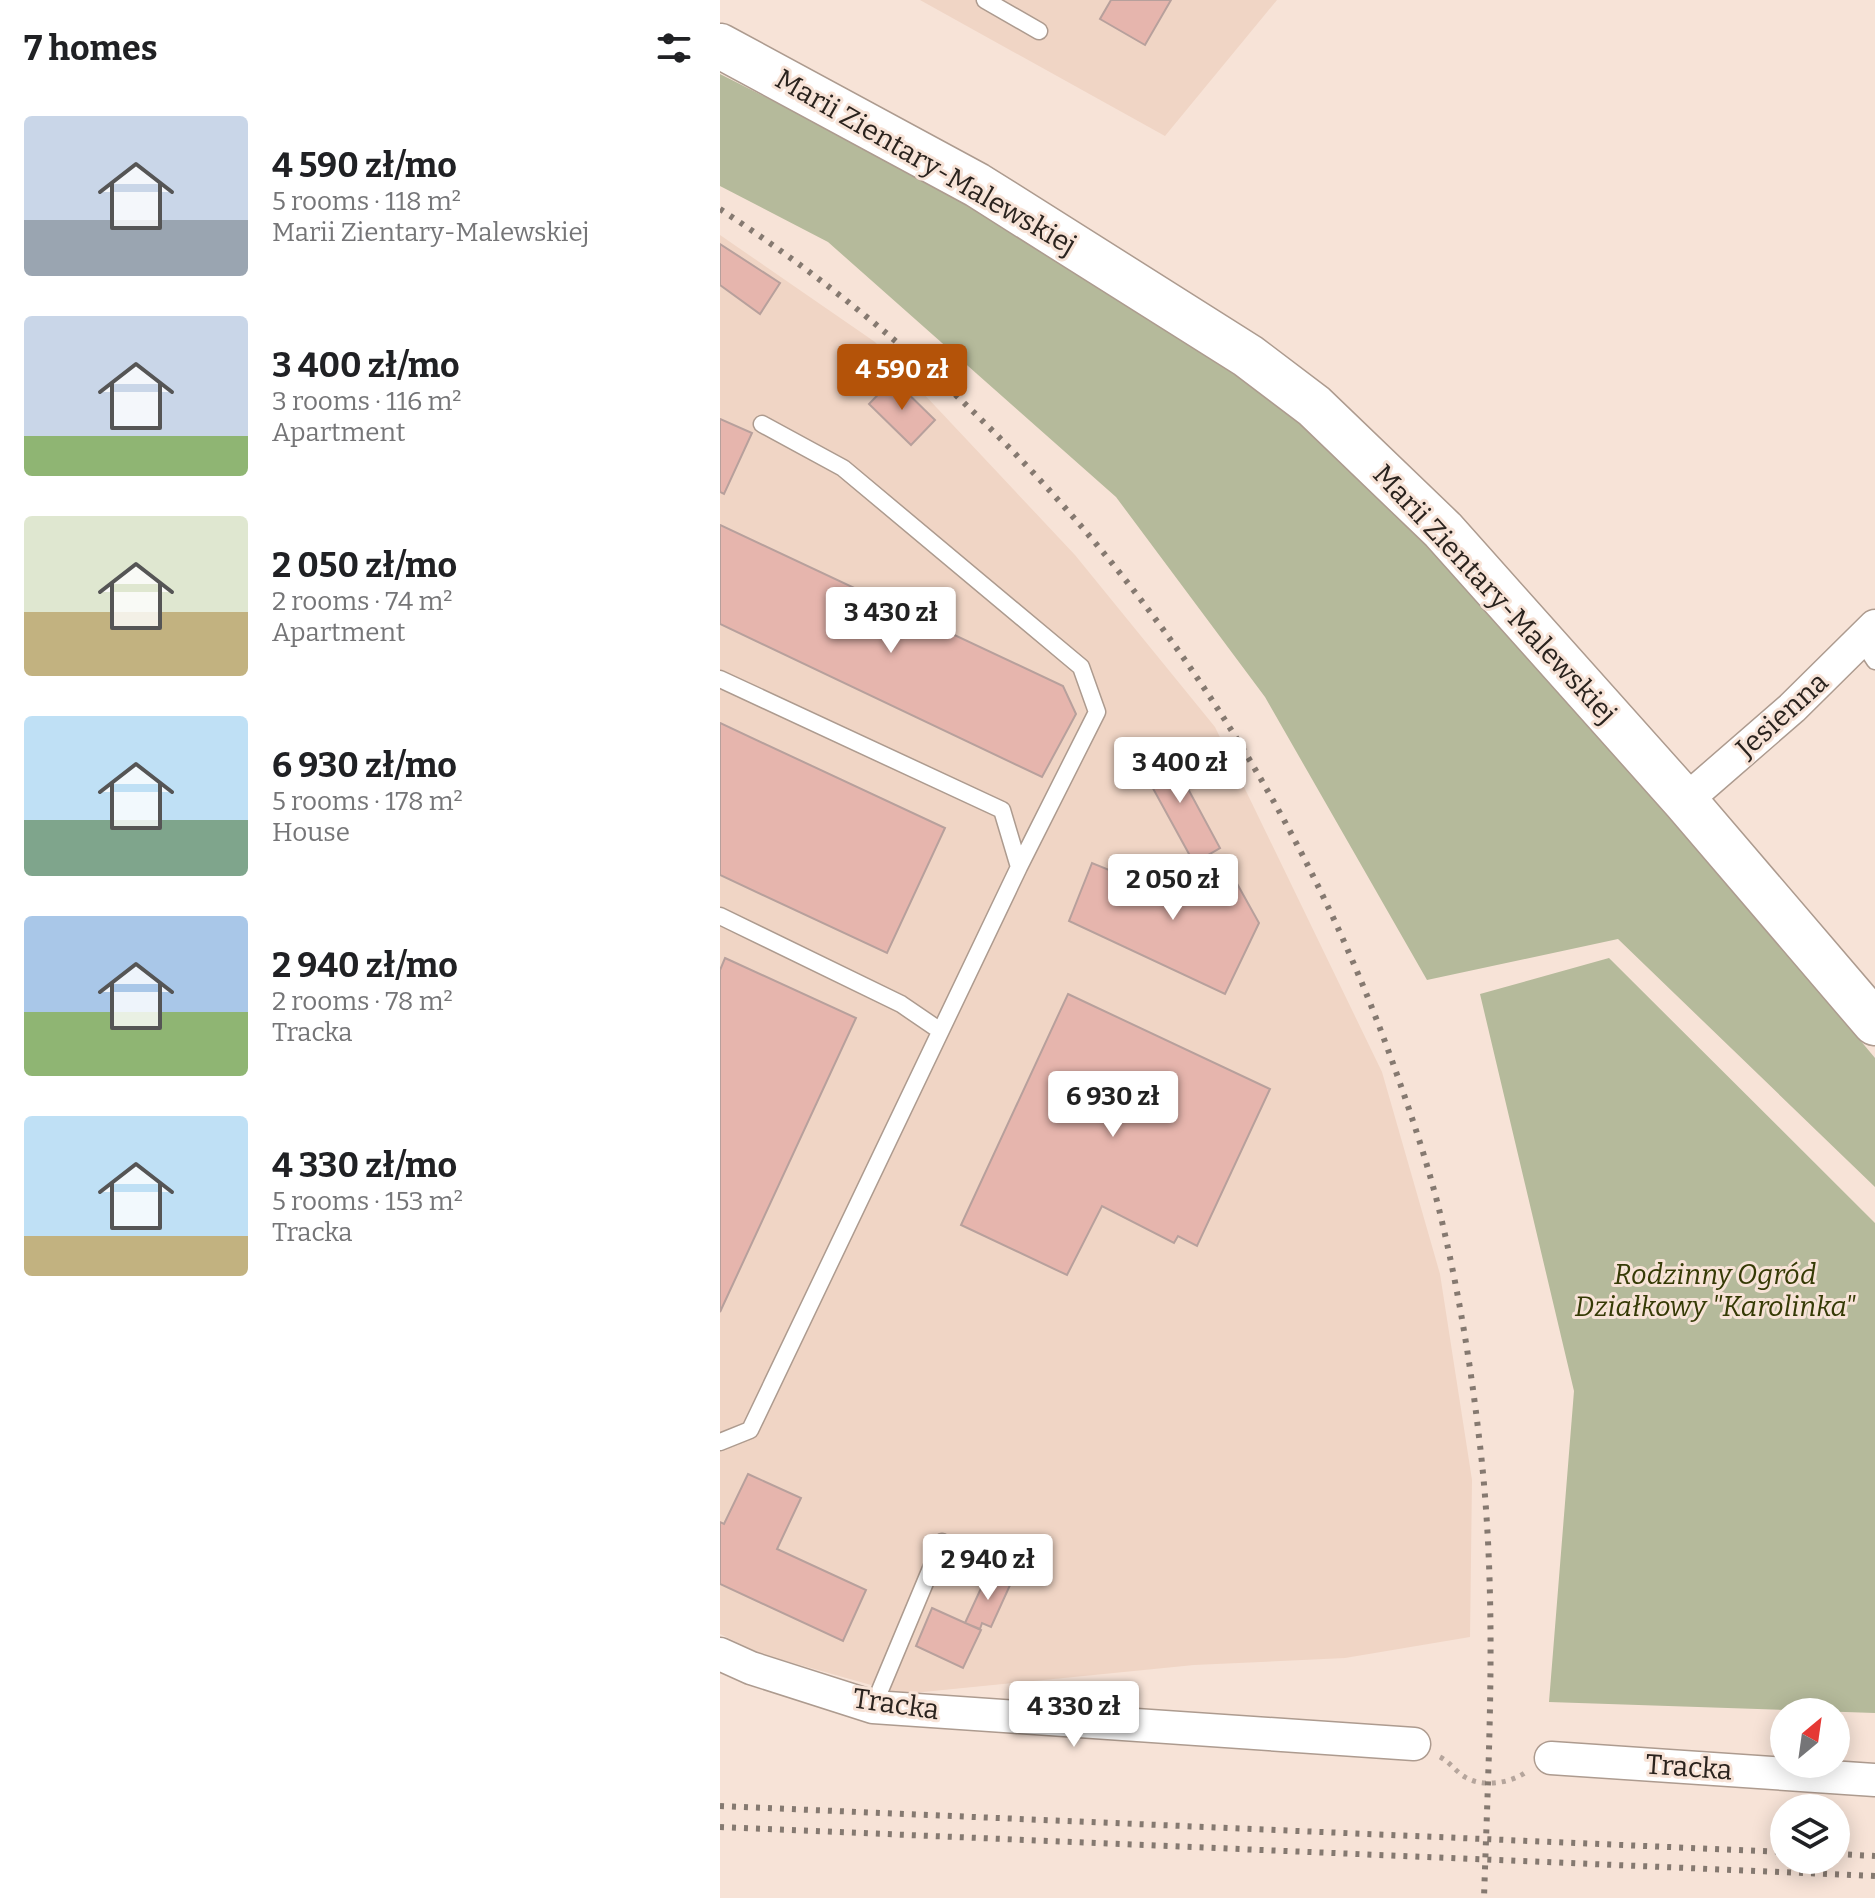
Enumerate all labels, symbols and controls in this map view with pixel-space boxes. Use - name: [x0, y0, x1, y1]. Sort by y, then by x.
- icon: filters: [652, 26, 696, 70]
- text: 7 homes: [24, 28, 157, 69]
- street label: Marii Zientary-Malewskiej: [770, 62, 1082, 262]
- text: 4 590 zł/mo: [272, 145, 457, 186]
- icon: home: [88, 148, 184, 244]
- text: 5 rooms · 118 m²: [272, 186, 461, 217]
- text: Marii Zientary-Malewskiej: [272, 217, 589, 248]
- pin: 4 590 zł: [819, 344, 985, 412]
- text: 3 400 zł/mo: [272, 345, 460, 386]
- icon: home: [88, 348, 184, 444]
- text: 4 590 zł: [855, 354, 949, 385]
- text: 3 rooms · 116 m²: [272, 386, 462, 417]
- text: Apartment: [272, 417, 405, 448]
- street label: Marii Zientary-Malewskiej: [1366, 458, 1624, 730]
- text: 2 050 zł/mo: [272, 545, 457, 586]
- icon: home: [88, 548, 184, 644]
- text: 2 rooms · 74 m²: [272, 586, 452, 617]
- pin: 3 430 zł: [808, 587, 974, 655]
- text: 3 430 zł: [844, 597, 938, 628]
- text: Apartment: [272, 617, 405, 648]
- street label: Jesienna: [1729, 665, 1835, 765]
- pin: 3 400 zł: [1097, 737, 1263, 805]
- text: 6 930 zł/mo: [272, 745, 457, 786]
- text: 3 400 zł: [1132, 747, 1228, 778]
- icon: home: [88, 748, 184, 844]
- text: 5 rooms · 178 m²: [272, 786, 463, 817]
- text: House: [272, 817, 350, 848]
- pin: 2 050 zł: [1090, 854, 1256, 922]
- text: 2 050 zł: [1126, 864, 1220, 895]
- text: 2 940 zł/mo: [272, 945, 458, 986]
- icon: home: [88, 948, 184, 1044]
- text: 2 rooms · 78 m²: [272, 986, 453, 1017]
- text: Tracka: [272, 1017, 353, 1048]
- pin: 6 930 zł: [1030, 1071, 1196, 1139]
- text: 6 930 zł: [1066, 1081, 1160, 1112]
- text: 4 330 zł/mo: [272, 1145, 457, 1186]
- icon: home: [88, 1148, 184, 1244]
- text: 5 rooms · 153 m²: [272, 1186, 463, 1217]
- text: Tracka: [272, 1217, 353, 1248]
- park label: Rodzinny Ogród Działkowy "Karolinka": [1575, 1258, 1856, 1323]
- pin: 2 940 zł: [905, 1534, 1071, 1602]
- text: 2 940 zł: [941, 1544, 1035, 1575]
- pin: 4 330 zł: [991, 1681, 1157, 1749]
- street label: Tracka: [851, 1682, 941, 1726]
- text: 4 330 zł: [1027, 1691, 1121, 1722]
- north arrow: [1770, 1698, 1850, 1778]
- map controls: [1770, 1698, 1850, 1874]
- street label: Tracka: [1645, 1748, 1733, 1786]
- button: layers: [1770, 1794, 1850, 1874]

